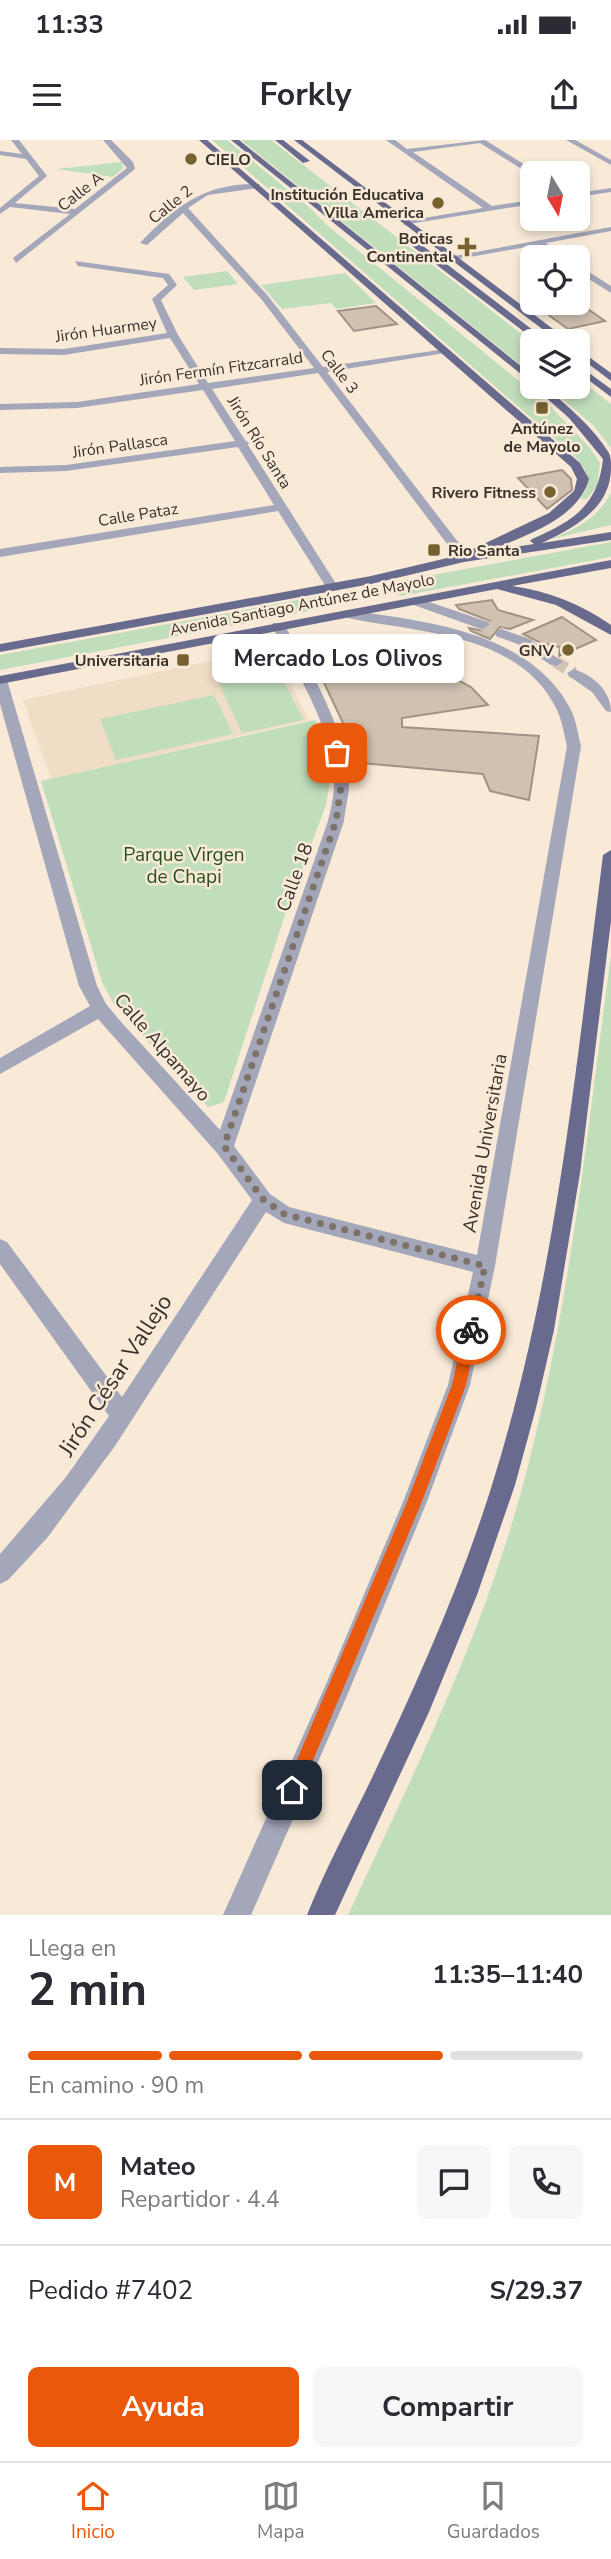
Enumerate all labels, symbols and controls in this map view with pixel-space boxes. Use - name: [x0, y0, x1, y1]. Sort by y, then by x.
- text: 11:33: [35, 7, 104, 42]
- text: Forkly: [259, 73, 352, 116]
- icon: menu: [28, 76, 66, 114]
- icon: share: [545, 76, 583, 114]
- place label: CIELO: [205, 149, 251, 171]
- marker: CIELO: [183, 151, 199, 167]
- north arrow: [520, 161, 590, 231]
- map controls: [520, 161, 590, 399]
- street label: Calle A: [53, 167, 108, 217]
- street label: Calle 2: [144, 180, 197, 229]
- place label: Institución Educativa Villa America: [270, 184, 424, 224]
- marker: Institución Educativa Villa America: [430, 195, 446, 211]
- place label: Boticas Continental: [367, 228, 453, 268]
- marker: Boticas Continental: [459, 239, 475, 255]
- button: locate: [520, 245, 590, 315]
- street label: Jirón Huarmey: [53, 312, 159, 348]
- button: layers: [520, 329, 590, 399]
- street label: Calle 3: [315, 345, 363, 398]
- street label: Jirón Fermín Fitzcarrald: [137, 347, 304, 391]
- street label: Jirón Río Santa: [221, 391, 296, 493]
- marker: Antúnez de Mayolo: [534, 400, 550, 416]
- place label: Antúnez de Mayolo: [504, 418, 580, 458]
- street label: Jirón Pallasca: [70, 428, 169, 464]
- place label: Rivero Fitness: [431, 482, 536, 504]
- marker: Rivero Fitness: [542, 484, 558, 500]
- street label: Calle Pataz: [97, 498, 180, 532]
- place label: Rio Santa: [448, 540, 520, 562]
- marker: Rio Santa: [426, 542, 442, 558]
- street label: Avenida Santiago Antúnez de Mayolo: [168, 568, 437, 641]
- callout: Mercado Los Olivos: [211, 634, 463, 683]
- place label: GNV: [519, 640, 555, 662]
- marker: GNV: [560, 642, 576, 658]
- text: Mercado Los Olivos: [233, 643, 443, 674]
- place label: Universitaria: [75, 650, 169, 672]
- marker: Universitaria: [175, 652, 191, 668]
- pin: [307, 723, 367, 783]
- icon: bag: [318, 734, 356, 772]
- street label: Calle 18: [270, 839, 319, 915]
- park label: Parque Virgen de Chapi: [123, 842, 245, 890]
- street label: Calle Alpamayo: [108, 988, 217, 1107]
- street label: Avenida Universitaria: [456, 1052, 514, 1235]
- street label: Jirón César Vallejo: [51, 1288, 180, 1463]
- courier: [436, 1295, 506, 1365]
- icon: bike: [452, 1311, 490, 1349]
- pin: [262, 1760, 322, 1820]
- icon: home: [273, 1771, 311, 1809]
- text: Llega en: [28, 1933, 116, 1964]
- text: 11:35–11:40: [432, 1957, 583, 1992]
- text: 2 min: [28, 1958, 147, 2021]
- text: En camino · 90 m: [28, 2070, 204, 2101]
- button: chat: [417, 2145, 491, 2219]
- button: phone: [509, 2145, 583, 2219]
- text: Mateo: [120, 2149, 196, 2184]
- text: M: [54, 2165, 76, 2200]
- text: Repartidor · 4.4: [120, 2184, 280, 2215]
- text: Pedido #7402: [28, 2273, 193, 2308]
- text: S/29.37: [489, 2273, 583, 2308]
- button: Ayuda: [28, 2367, 299, 2447]
- button: Compartir: [313, 2367, 583, 2447]
- tab: Inicio: [71, 2477, 115, 2545]
- tab: Mapa: [257, 2477, 305, 2545]
- tab: Guardados: [447, 2477, 540, 2545]

